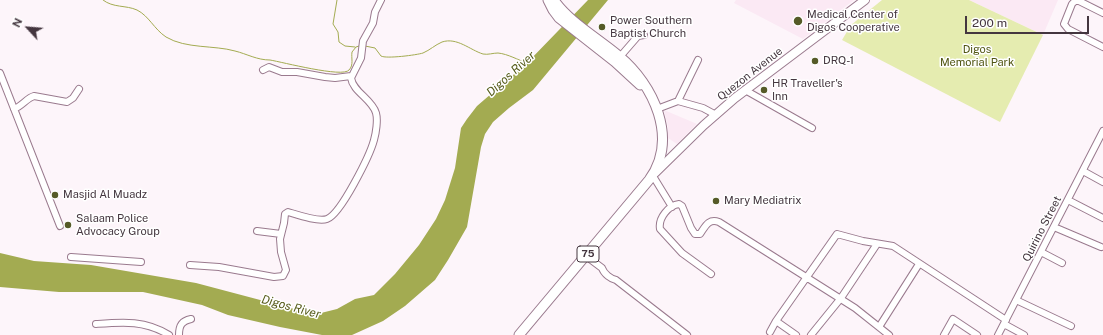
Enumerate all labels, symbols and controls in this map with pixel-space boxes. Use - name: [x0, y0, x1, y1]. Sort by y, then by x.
- north arrow: [8, 8, 48, 48]
- place label: Medical Center of Digos Cooperative: [807, 8, 900, 34]
- scale bar: [967, 8, 1091, 34]
- place label: Power Southern Baptist Church: [610, 14, 692, 40]
- marker: Medical Center of Digos Cooperative: [792, 15, 804, 27]
- text: N: [10, 16, 24, 29]
- text: 200 m: [972, 16, 1007, 30]
- marker: Power Southern Baptist Church: [597, 22, 607, 32]
- park label: Digos Memorial Park: [940, 43, 1014, 69]
- street label: Quezon Avenue: [715, 44, 785, 104]
- water label: Digos River: [484, 48, 538, 100]
- place label: DRQ-1: [823, 54, 854, 68]
- marker: DRQ-1: [810, 56, 820, 66]
- place label: HR Traveller's Inn: [772, 77, 843, 103]
- marker: HR Traveller's Inn: [759, 85, 769, 95]
- place label: Masjid Al Muadz: [63, 188, 147, 202]
- marker: Masjid Al Muadz: [50, 190, 60, 200]
- place label: Mary Mediatrix: [724, 194, 801, 208]
- street label: Quirino Street: [1020, 194, 1064, 264]
- marker: Mary Mediatrix: [711, 196, 721, 206]
- place label: Salaam Police Advocacy Group: [76, 212, 160, 238]
- marker: Salaam Police Advocacy Group: [63, 220, 73, 230]
- road number: 75: [577, 246, 599, 262]
- water label: Digos River: [260, 292, 322, 322]

